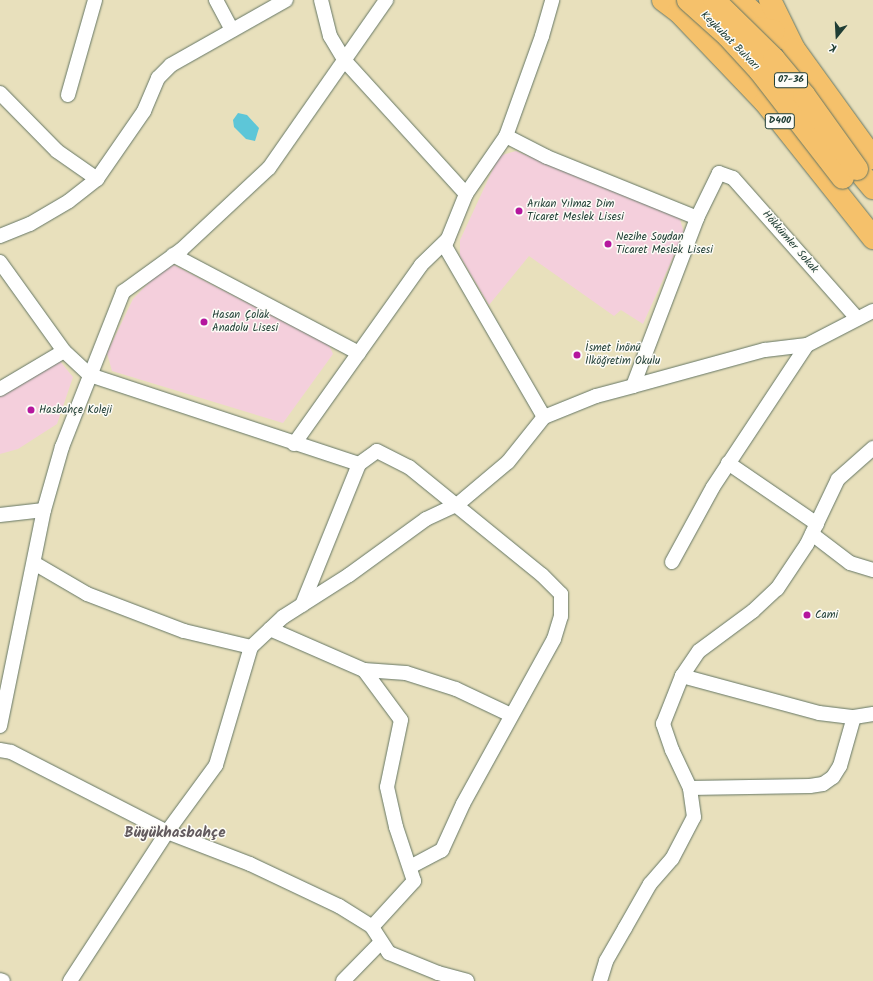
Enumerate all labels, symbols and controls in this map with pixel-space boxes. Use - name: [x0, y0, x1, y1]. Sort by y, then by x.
- street label: Keykubat Bulvarı: [698, 9, 762, 73]
- north arrow: [817, 16, 857, 56]
- text: K: [827, 38, 839, 57]
- road number: 07-36: [773, 72, 809, 88]
- road number: D400: [764, 113, 796, 129]
- place label: Arıkan Yılmaz Dim Ticaret Meslek Lisesi: [527, 198, 624, 224]
- marker: Arıkan Yılmaz Dim Ticaret Meslek Lisesi: [514, 206, 524, 216]
- street label: Hökkümler Sokak: [759, 208, 821, 276]
- place label: Nezihe Soydan Ticaret Meslek Lisesi: [616, 231, 713, 257]
- marker: Nezihe Soydan Ticaret Meslek Lisesi: [603, 239, 613, 249]
- place label: Hasan Çolak Anadolu Lisesi: [212, 309, 278, 335]
- marker: Hasan Çolak Anadolu Lisesi: [199, 317, 209, 327]
- place label: İsmet İnönü İlköğretim Okulu: [585, 342, 660, 368]
- marker: İsmet İnönü İlköğretim Okulu: [572, 350, 582, 360]
- place label: Hasbahçe Koleji: [39, 403, 112, 417]
- marker: Hasbahçe Koleji: [26, 405, 36, 415]
- place label: Cami: [815, 608, 838, 622]
- marker: Cami: [802, 610, 812, 620]
- district label: Büyükhasbahçe: [124, 825, 226, 843]

